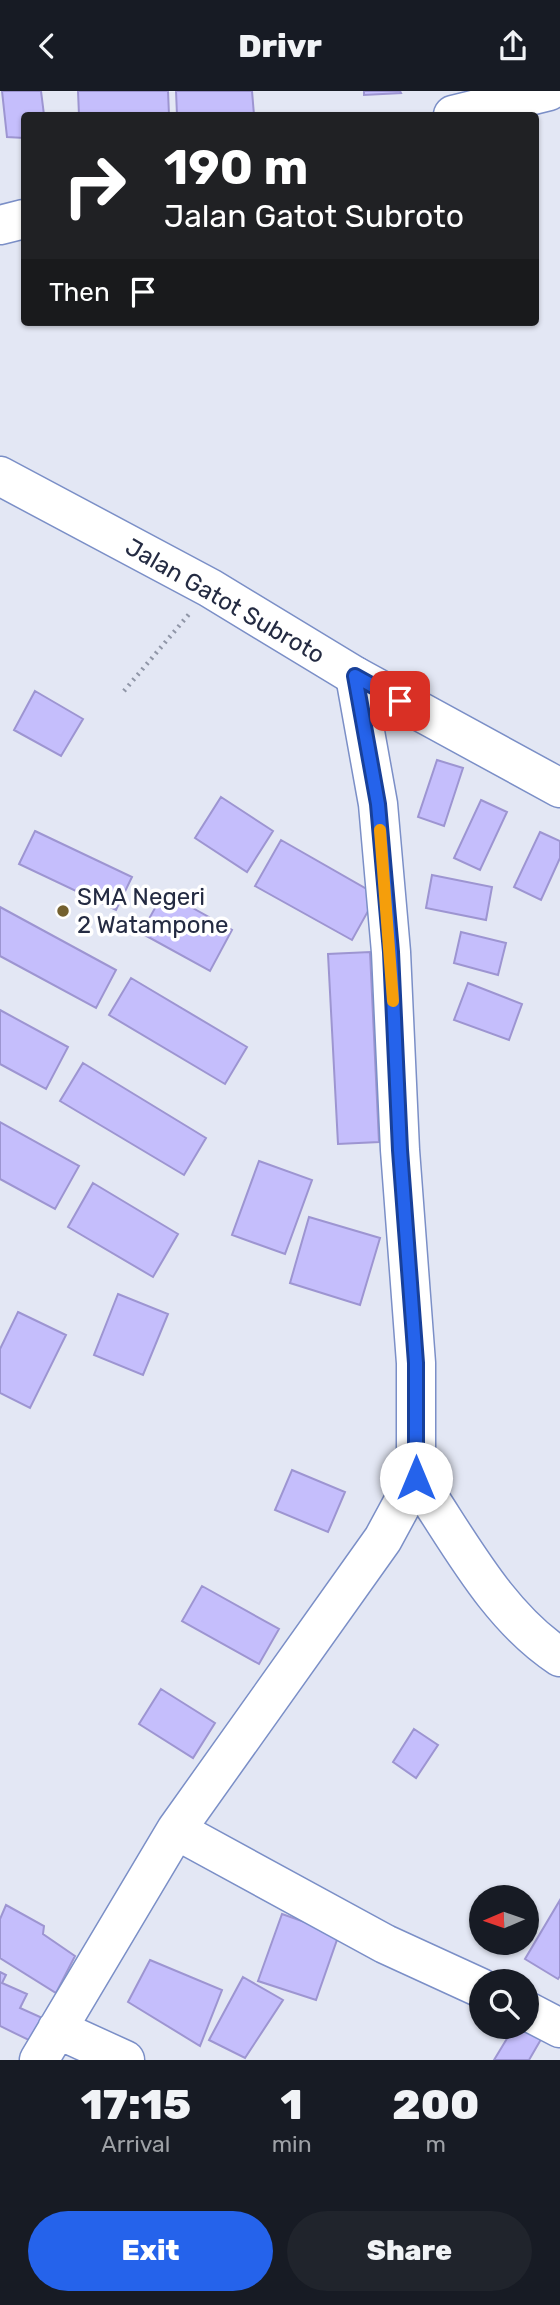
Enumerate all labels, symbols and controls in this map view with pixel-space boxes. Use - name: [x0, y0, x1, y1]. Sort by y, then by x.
- icon: back: [28, 27, 66, 65]
- text: Drivr: [238, 27, 322, 65]
- icon: share: [494, 27, 532, 65]
- text: 190 m: [164, 138, 308, 196]
- icon: right: [49, 140, 140, 231]
- text: Jalan Gatot Subroto: [164, 197, 464, 235]
- icon: arrive: [124, 273, 162, 311]
- text: Then: [49, 277, 110, 308]
- street label: Jalan Gatot Subroto: [121, 533, 329, 669]
- pin: [370, 671, 430, 731]
- icon: arrive: [381, 682, 419, 720]
- place label: SMA Negeri 2 Watampone: [77, 883, 228, 939]
- marker: SMA Negeri 2 Watampone: [55, 903, 71, 919]
- position arrow: [379, 1441, 453, 1515]
- north arrow: [469, 1885, 539, 1955]
- map controls: [469, 1885, 539, 2039]
- button: search: [469, 1969, 539, 2039]
- text: 17:15: [81, 2080, 191, 2130]
- text: 1: [281, 2080, 303, 2130]
- text: 200: [392, 2080, 479, 2130]
- text: Arrival: [101, 2130, 170, 2158]
- text: min: [272, 2130, 312, 2158]
- text: m: [426, 2130, 446, 2158]
- button: Exit: [28, 2211, 273, 2291]
- button: Share: [287, 2211, 532, 2291]

